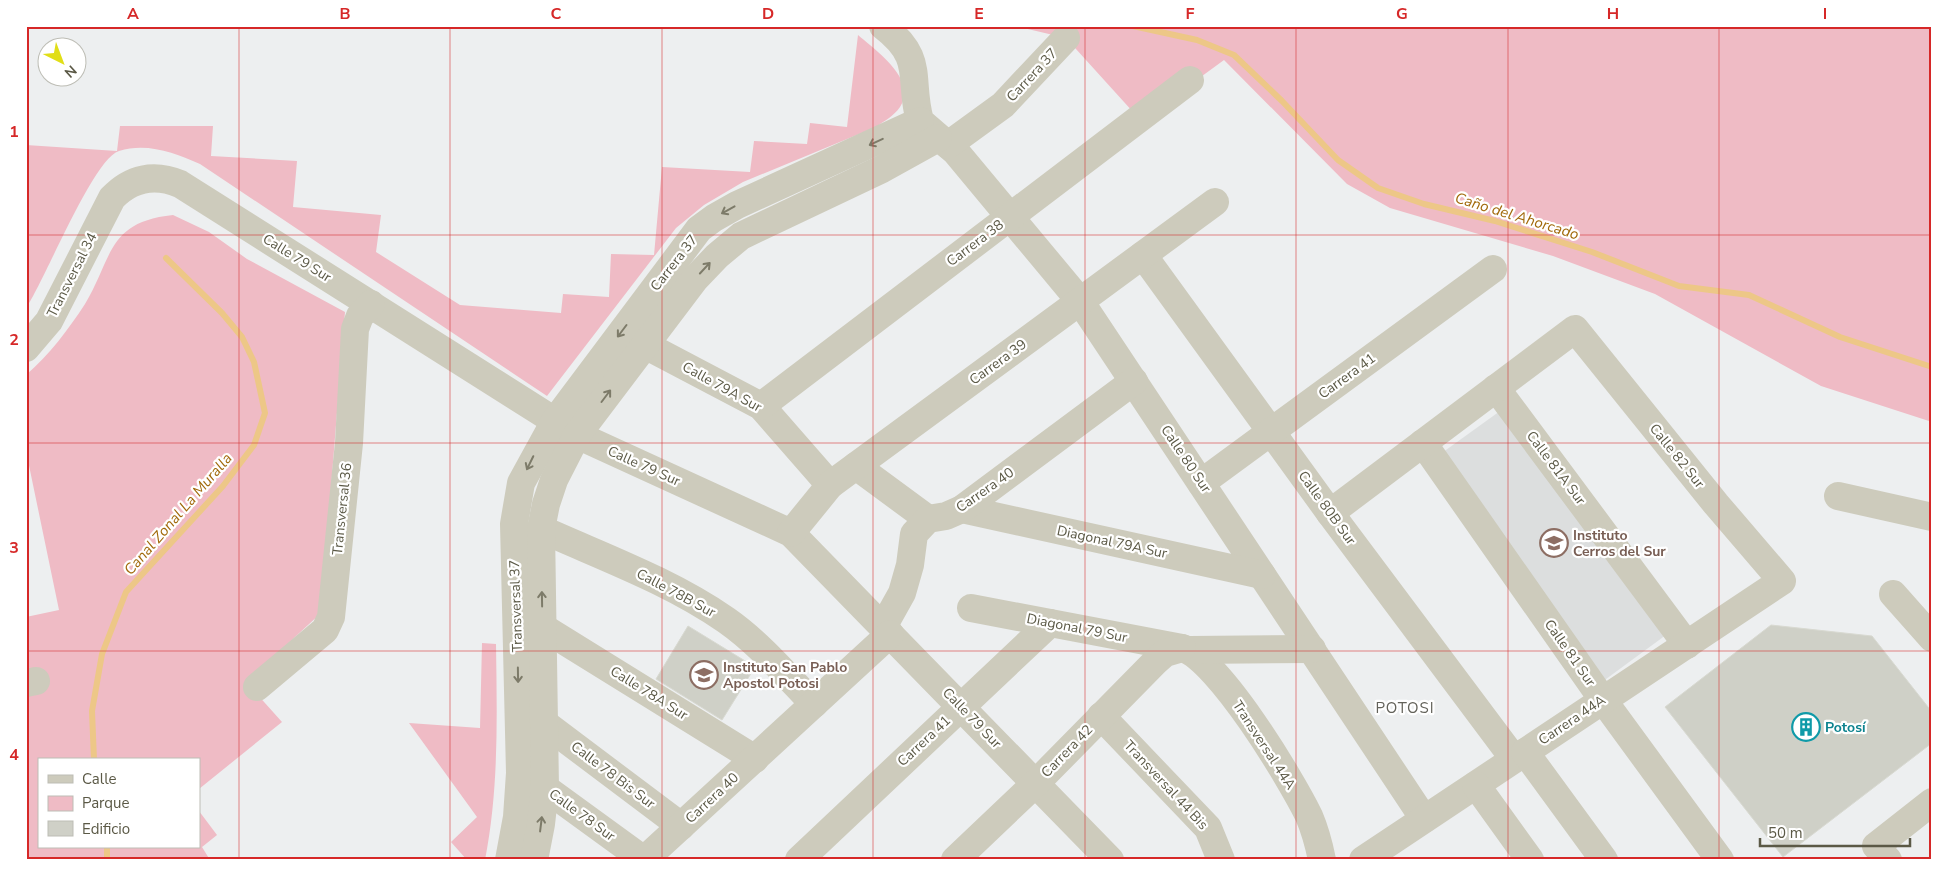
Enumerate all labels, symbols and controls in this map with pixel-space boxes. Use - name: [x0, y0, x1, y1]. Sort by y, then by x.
- text: A: [127, 3, 139, 25]
- text: B: [339, 3, 351, 25]
- text: C: [551, 3, 562, 25]
- text: D: [762, 3, 774, 25]
- text: E: [974, 3, 984, 25]
- text: F: [1186, 3, 1195, 25]
- text: G: [1396, 3, 1408, 25]
- text: H: [1607, 3, 1619, 25]
- text: I: [1823, 3, 1827, 25]
- north arrow: [38, 38, 88, 88]
- street label: Carrera 37: [1002, 44, 1062, 106]
- text: N: [60, 61, 81, 82]
- text: 1: [9, 121, 19, 143]
- one-way arrow: [869, 138, 884, 148]
- water label: Caño del Ahorcado: [1453, 188, 1581, 244]
- one-way arrow: [721, 205, 736, 215]
- street label: Carrera 38: [943, 215, 1007, 271]
- street label: Transversal 34: [43, 229, 101, 321]
- street label: Calle 79 Sur: [259, 229, 335, 287]
- street label: Carrera 37: [646, 231, 702, 295]
- one-way arrow: [699, 261, 711, 274]
- one-way arrow: [617, 324, 627, 338]
- text: 2: [9, 329, 19, 351]
- street label: Carrera 39: [965, 335, 1031, 389]
- street label: Carrera 41: [1314, 349, 1380, 403]
- street label: Calle 79A Sur: [679, 357, 765, 417]
- one-way arrow: [601, 390, 612, 403]
- street label: Calle 82 Sur: [1645, 420, 1709, 492]
- street label: Calle 80 Sur: [1156, 421, 1216, 497]
- street label: Calle 81A Sur: [1522, 427, 1590, 509]
- street label: Calle 79 Sur: [605, 442, 683, 490]
- water label: Canal Zonal La Muralla: [119, 449, 237, 579]
- one-way arrow: [525, 455, 535, 470]
- street label: Transversal 36: [328, 462, 356, 556]
- street label: Carrera 40: [952, 463, 1018, 517]
- street label: Calle 80B Sur: [1294, 467, 1360, 549]
- street label: Diagonal 79A Sur: [1055, 521, 1169, 563]
- place label: Instituto Cerros del Sur: [1573, 526, 1666, 561]
- school or university icon: Instituto Cerros del Sur: [1539, 528, 1569, 558]
- text: 3: [9, 537, 19, 559]
- street label: Transversal 37: [505, 559, 527, 653]
- street label: Calle 78B Sur: [633, 564, 719, 622]
- one-way arrow: [537, 591, 547, 608]
- street label: Diagonal 79 Sur: [1025, 609, 1129, 647]
- street label: Calle 81 Sur: [1540, 616, 1600, 690]
- place label: Instituto San Pablo Apostol Potosi: [723, 658, 847, 693]
- school or university icon: Instituto San Pablo Apostol Potosi: [689, 660, 719, 690]
- street label: Calle 78A Sur: [607, 662, 691, 724]
- one-way arrow: [513, 667, 523, 683]
- street label: Calle 79 Sur: [938, 683, 1006, 753]
- street label: Carrera 44A: [1535, 691, 1609, 749]
- street label: Transversal 44A: [1228, 697, 1300, 793]
- district label: POTOSI: [1375, 698, 1435, 718]
- street label: Carrera 41: [893, 711, 955, 771]
- building icon: Potosí: [1791, 712, 1821, 742]
- place label: Potosí: [1825, 718, 1867, 737]
- street label: Carrera 42: [1037, 720, 1097, 782]
- street label: Transversal 44 Bis: [1120, 736, 1213, 834]
- street label: Calle 78 Bis Sur: [567, 737, 659, 813]
- text: 4: [9, 744, 19, 766]
- legend: [38, 758, 200, 848]
- street label: Carrera 40: [681, 768, 743, 828]
- text: Calle: [82, 769, 117, 789]
- street label: Calle 78 Sur: [545, 784, 619, 846]
- text: Parque: [82, 793, 130, 813]
- one-way arrow: [536, 816, 546, 832]
- scale bar: [1760, 816, 1910, 848]
- text: Edificio: [82, 819, 130, 839]
- text: 50 m: [1768, 823, 1803, 843]

